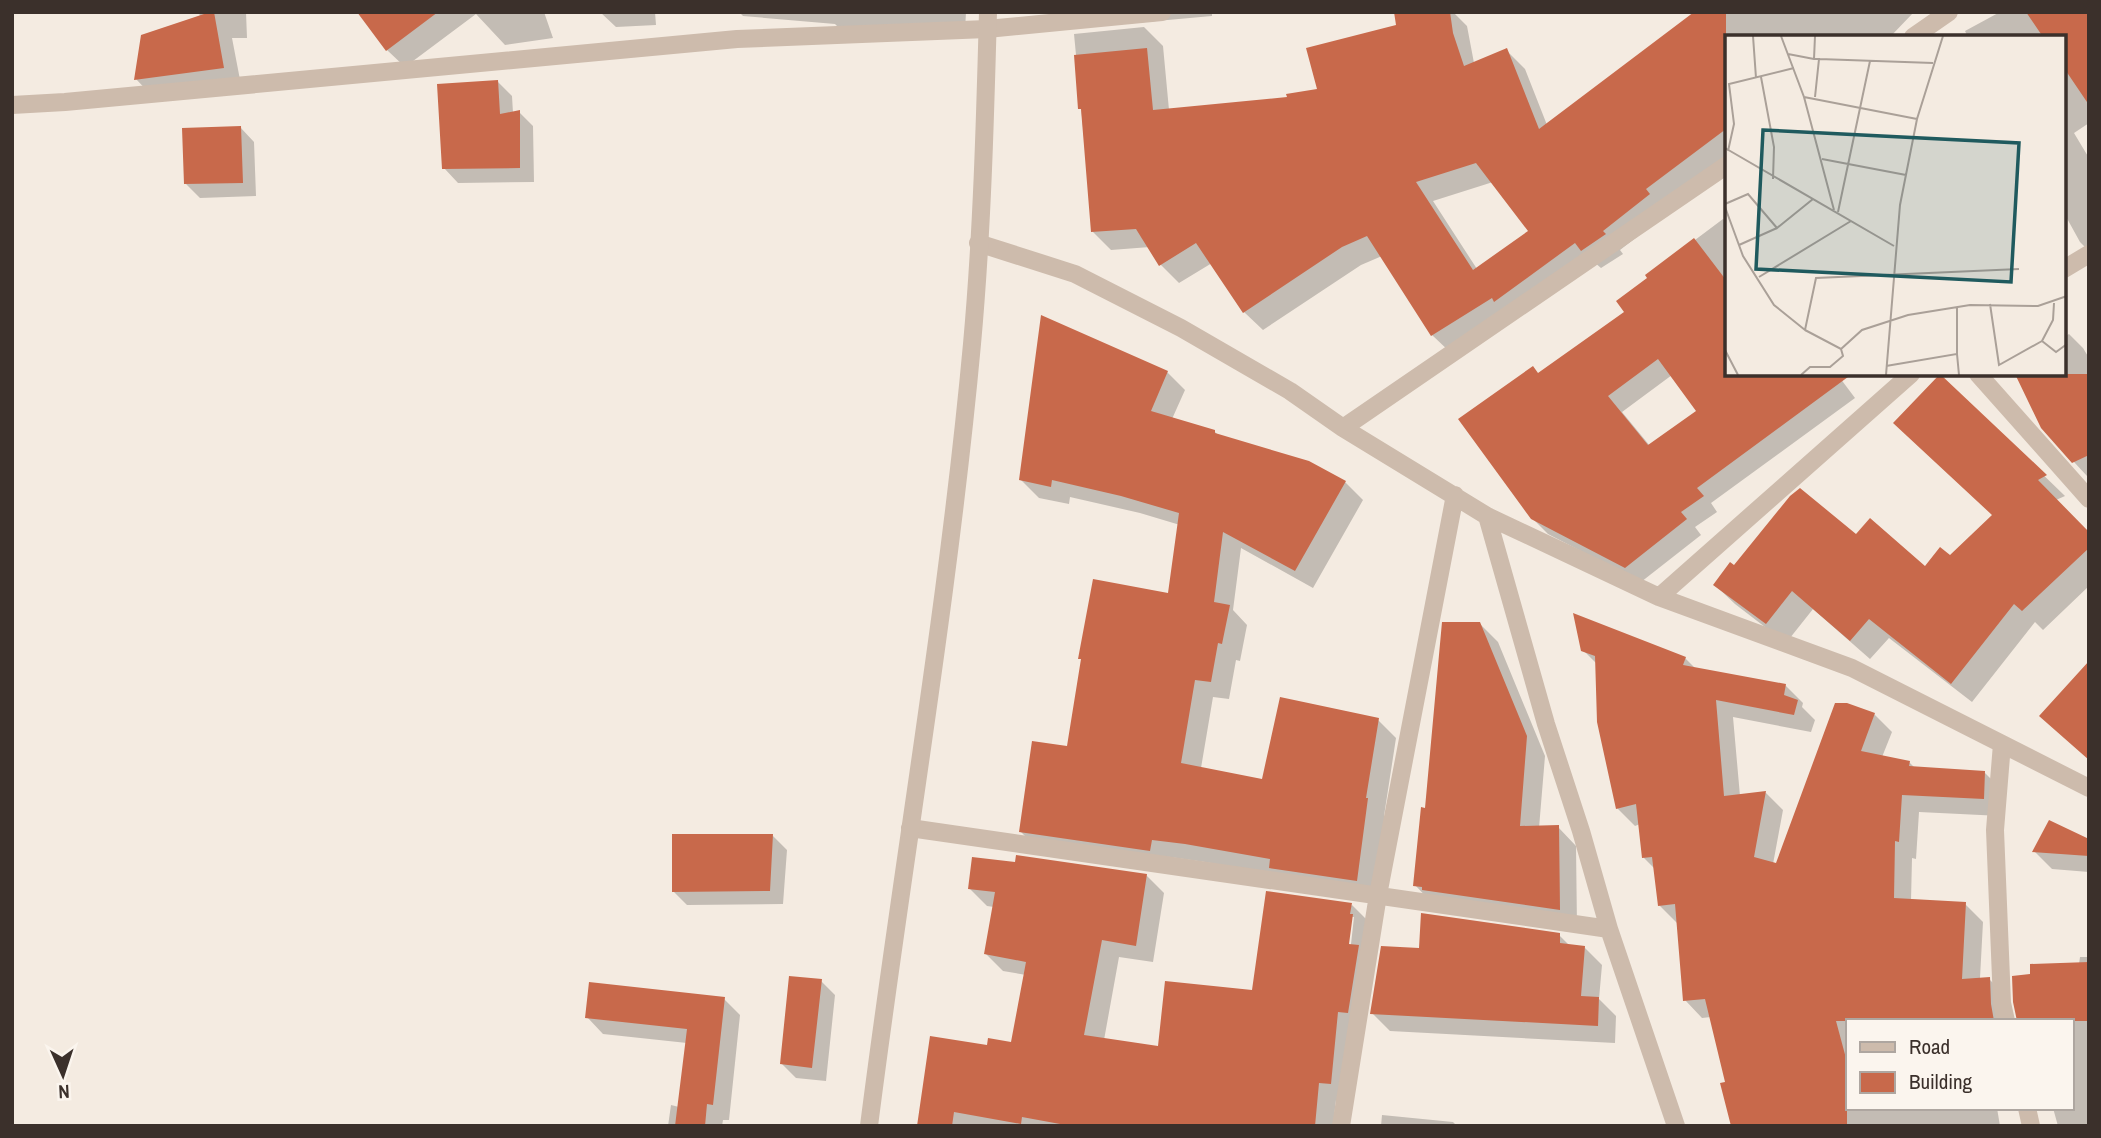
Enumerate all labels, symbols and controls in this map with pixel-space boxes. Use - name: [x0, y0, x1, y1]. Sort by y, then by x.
- inset map: [1725, 35, 2066, 376]
- legend: [1846, 1019, 2073, 1110]
- text: Road: [1909, 1032, 1950, 1061]
- north arrow: [28, 1040, 98, 1110]
- text: Building: [1909, 1067, 1973, 1096]
- text: N: [58, 1079, 70, 1105]

